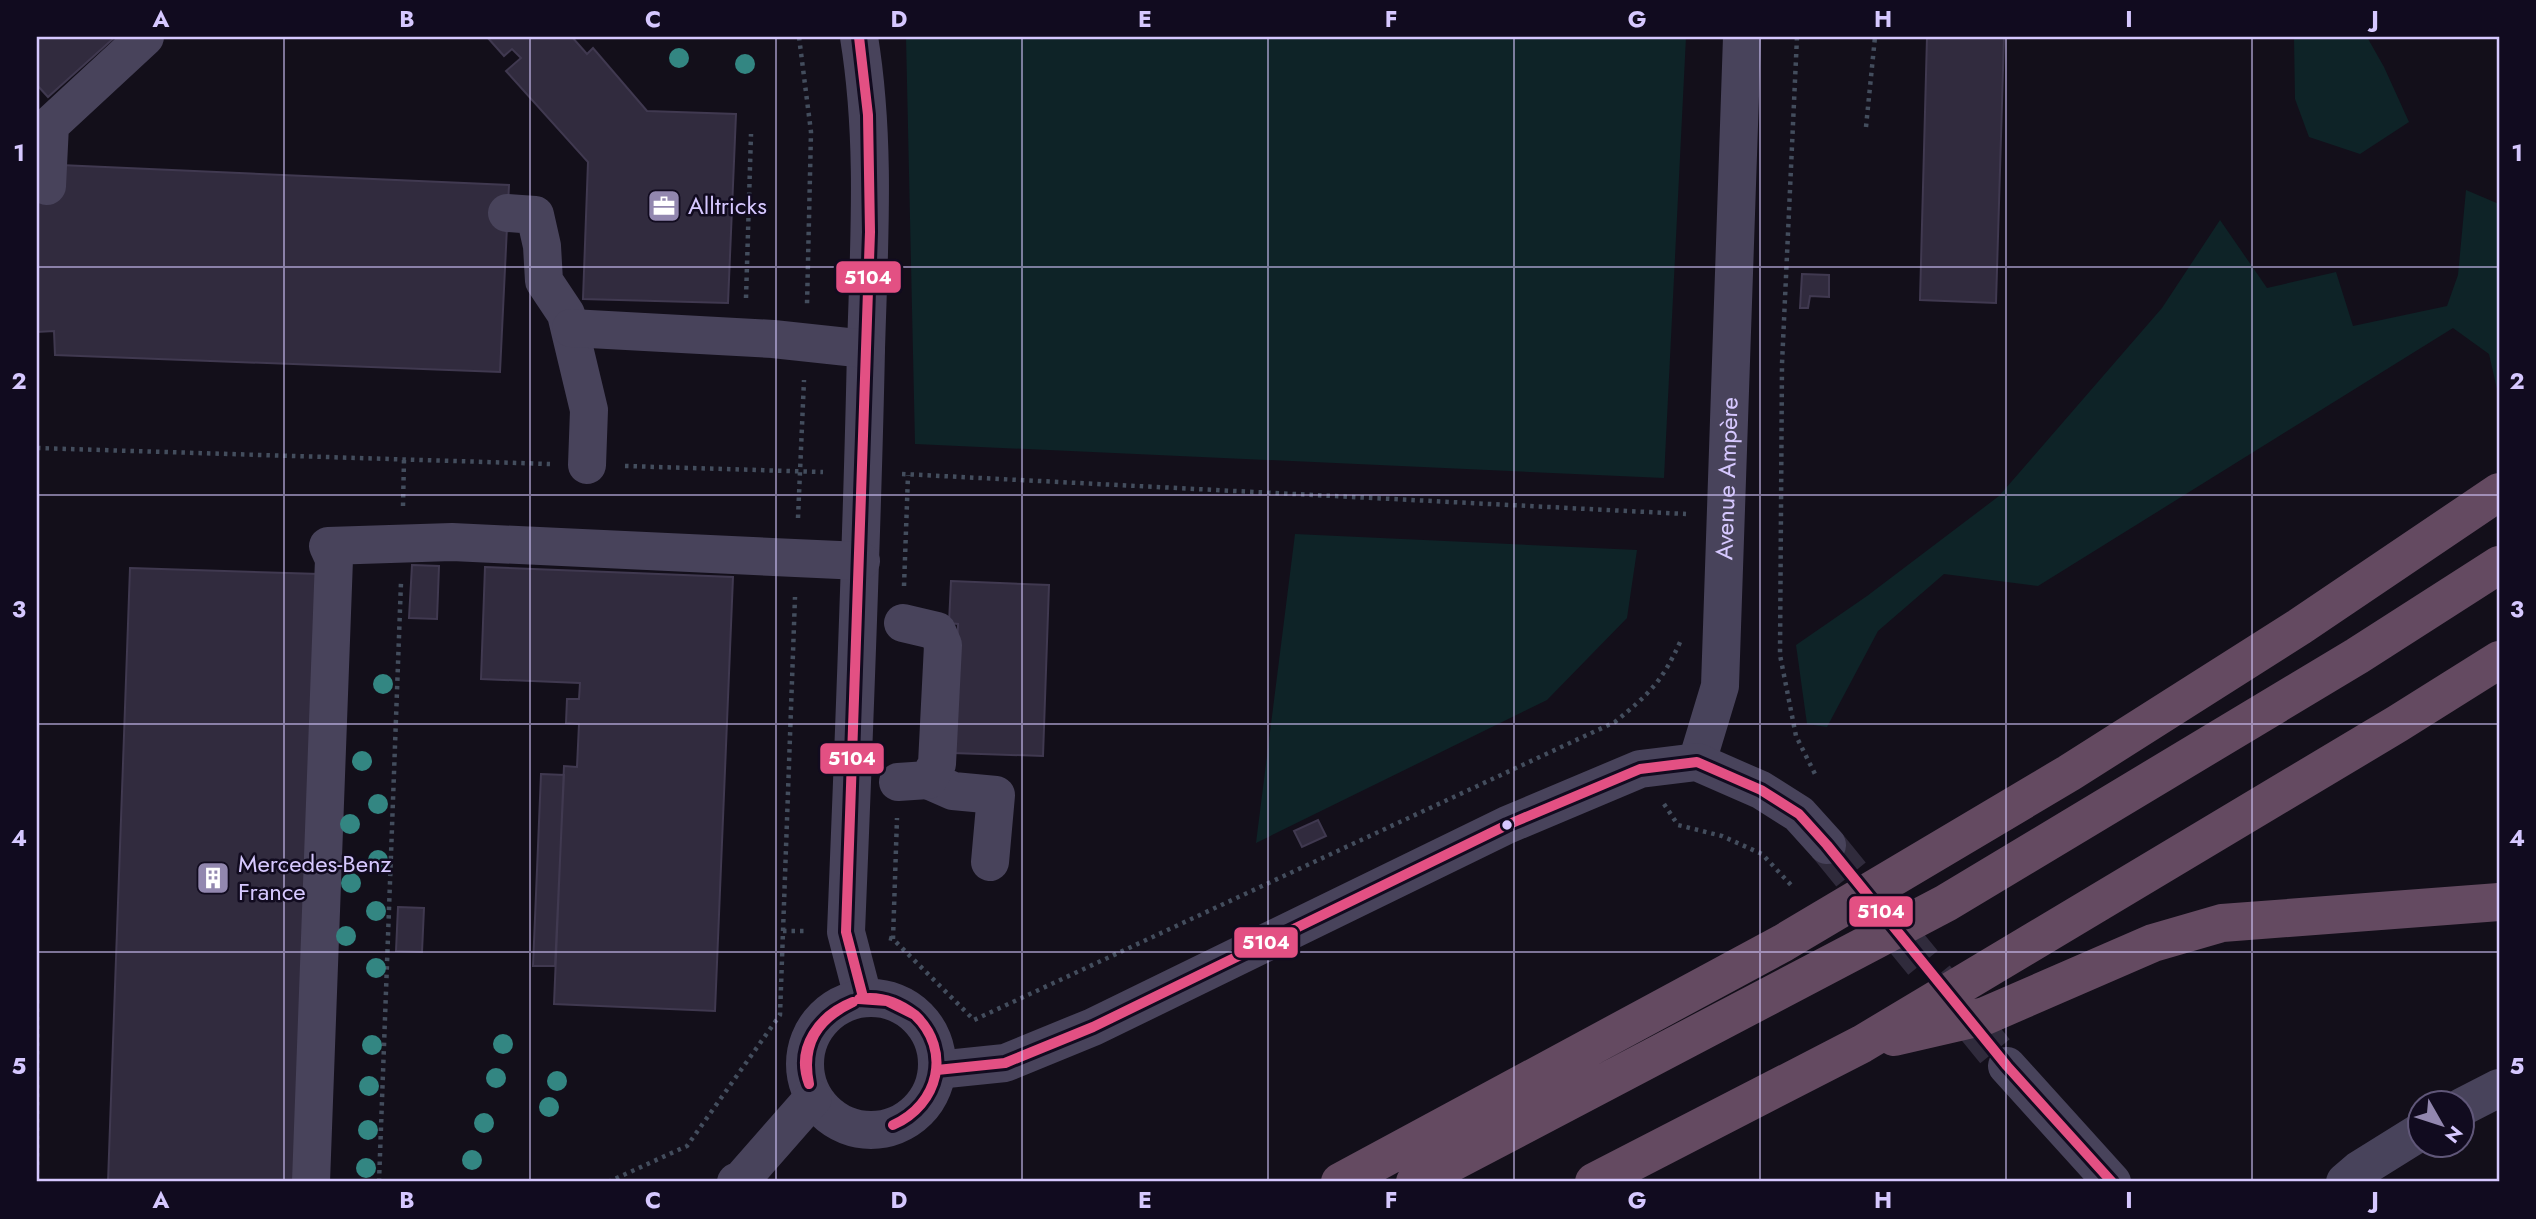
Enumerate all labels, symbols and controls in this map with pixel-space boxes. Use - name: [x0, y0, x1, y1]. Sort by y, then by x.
- text: A: [152, 2, 170, 36]
- text: B: [399, 2, 415, 36]
- text: C: [645, 2, 661, 36]
- text: D: [891, 2, 908, 36]
- text: E: [1138, 2, 1152, 36]
- text: F: [1385, 2, 1397, 36]
- text: G: [1628, 2, 1646, 36]
- text: H: [1874, 2, 1892, 36]
- text: I: [2125, 2, 2133, 36]
- text: J: [2367, 2, 2379, 36]
- text: 1: [13, 136, 25, 170]
- text: 1: [2511, 136, 2523, 170]
- office icon: Alltricks: [645, 187, 683, 225]
- place label: Alltricks: [688, 188, 767, 223]
- line badge: 5104: [835, 260, 902, 294]
- text: 5104: [844, 264, 892, 291]
- text: 2: [11, 364, 27, 398]
- text: 2: [2509, 364, 2525, 398]
- street label: Avenue Ampère: [1706, 397, 1747, 561]
- text: 3: [12, 592, 26, 626]
- text: 3: [2510, 592, 2524, 626]
- line badge: 5104: [819, 742, 885, 775]
- text: 5104: [828, 745, 876, 772]
- unlabelled marker: [1500, 818, 1514, 832]
- text: 4: [11, 821, 27, 855]
- text: 4: [2509, 821, 2525, 855]
- place label: Mercedes-Benz France: [238, 846, 392, 909]
- building icon: Mercedes-Benz France: [194, 859, 232, 897]
- line badge: 5104: [1848, 895, 1914, 928]
- text: 5104: [1857, 898, 1905, 925]
- line badge: 5104: [1233, 926, 1299, 959]
- text: 5104: [1242, 929, 1290, 956]
- text: 5: [12, 1049, 26, 1083]
- text: 5: [2510, 1049, 2524, 1083]
- north arrow: [2406, 1090, 2476, 1160]
- text: N: [2439, 1120, 2469, 1149]
- text: A: [152, 1183, 170, 1217]
- text: B: [399, 1183, 415, 1217]
- text: C: [645, 1183, 661, 1217]
- text: D: [891, 1183, 908, 1217]
- text: E: [1138, 1183, 1152, 1217]
- text: F: [1385, 1183, 1397, 1217]
- text: G: [1628, 1183, 1646, 1217]
- text: H: [1874, 1183, 1892, 1217]
- text: I: [2125, 1183, 2133, 1217]
- text: J: [2367, 1183, 2379, 1217]

